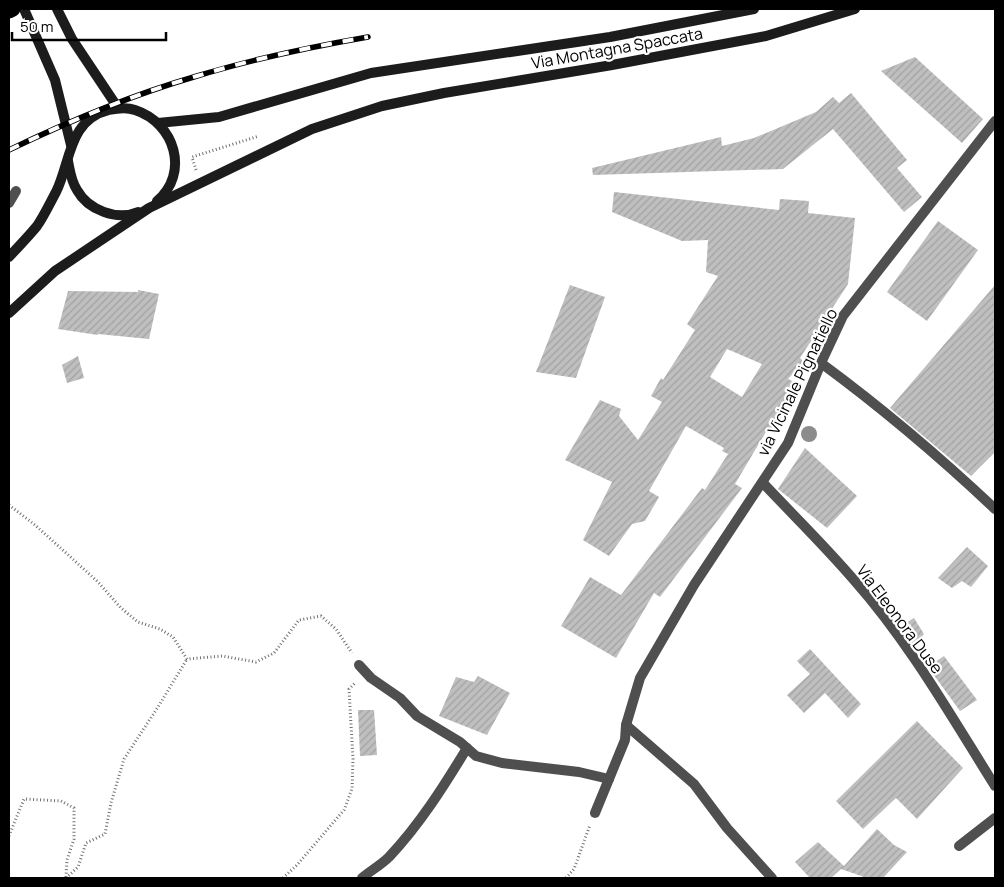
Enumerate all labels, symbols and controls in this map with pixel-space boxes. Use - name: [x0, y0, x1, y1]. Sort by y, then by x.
- scale bar: [12, 10, 166, 42]
- text: 50 m: [20, 16, 54, 37]
- street label: Via Montagna Spaccata: [530, 22, 704, 74]
- street label: via Vicinale Pignatiello: [752, 304, 842, 460]
- street label: Via Eleonora Duse: [852, 560, 948, 678]

